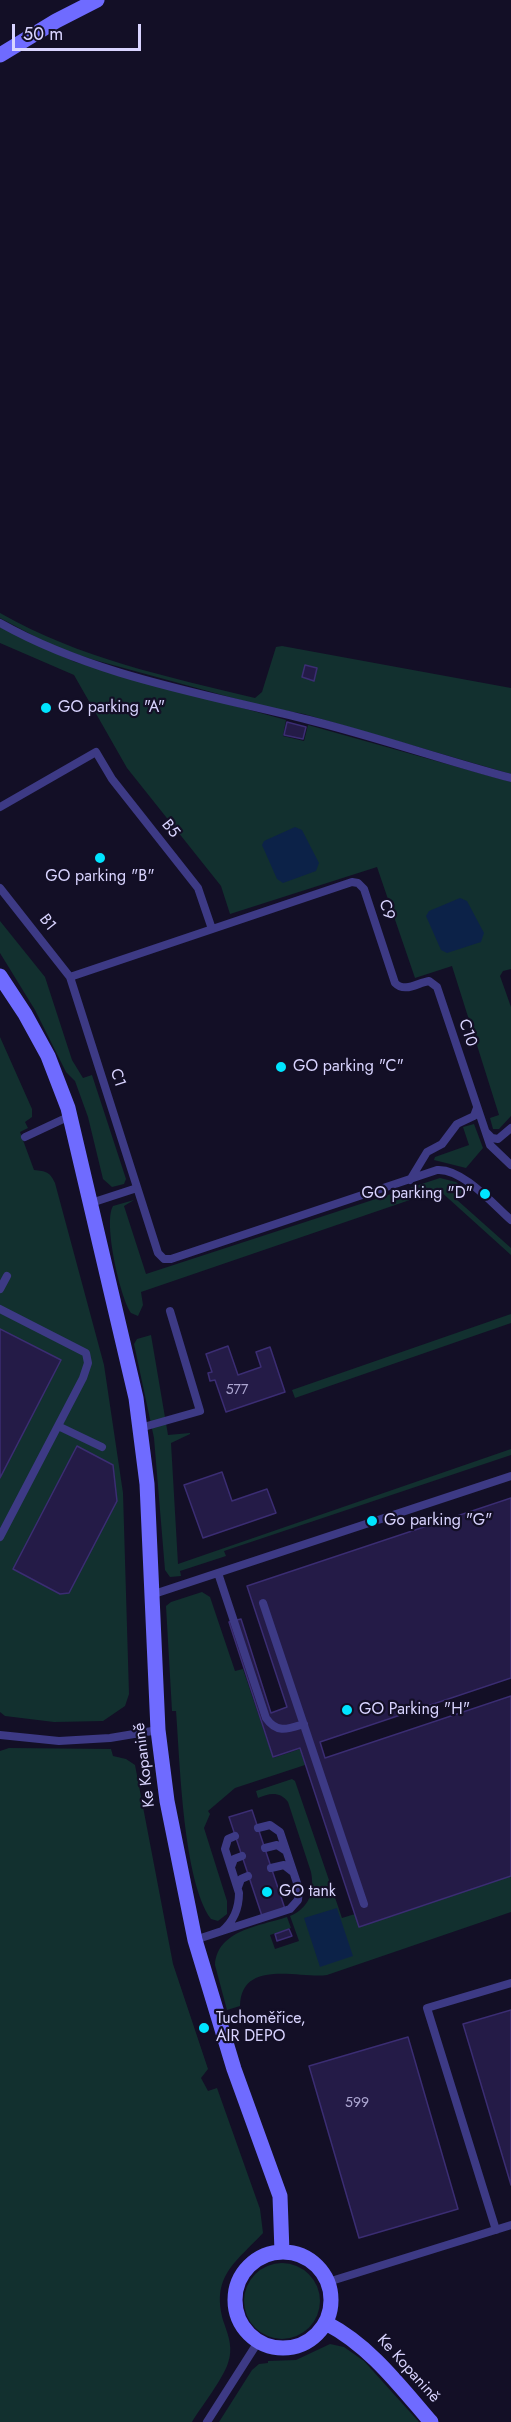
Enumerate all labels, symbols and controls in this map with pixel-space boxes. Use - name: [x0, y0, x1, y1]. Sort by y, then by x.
- scale bar: [15, 12, 144, 50]
- text: 50 m: [23, 21, 63, 47]
- place label: GO parking "A": [58, 698, 165, 718]
- marker: GO parking "A": [39, 701, 53, 715]
- street label: B5: [157, 816, 183, 842]
- marker: GO parking "B": [93, 851, 107, 865]
- place label: GO parking "B": [45, 867, 155, 887]
- street label: C9: [374, 897, 398, 923]
- street label: B1: [34, 911, 60, 935]
- street label: C10: [454, 1017, 480, 1049]
- place label: GO parking "C": [293, 1057, 404, 1077]
- marker: GO parking "C": [274, 1060, 288, 1074]
- street label: C1: [105, 1066, 129, 1090]
- place label: GO parking "D": [362, 1184, 473, 1204]
- marker: GO parking "D": [478, 1187, 492, 1201]
- house number: 577: [226, 1383, 248, 1399]
- place label: Go parking "G": [384, 1511, 493, 1531]
- marker: Go parking "G": [365, 1514, 379, 1528]
- place label: GO Parking "H": [359, 1700, 470, 1720]
- marker: GO Parking "H": [340, 1703, 354, 1717]
- street label: Ke Kopanině: [130, 1722, 160, 1808]
- place label: GO tank: [279, 1882, 336, 1902]
- marker: GO tank: [260, 1885, 274, 1899]
- place label: Tuchoměřice, AIR DEPO: [216, 2009, 306, 2047]
- marker: Tuchoměřice, AIR DEPO: [197, 2021, 211, 2035]
- house number: 599: [345, 2096, 369, 2112]
- street label: Ke Kopanině: [372, 2331, 444, 2407]

